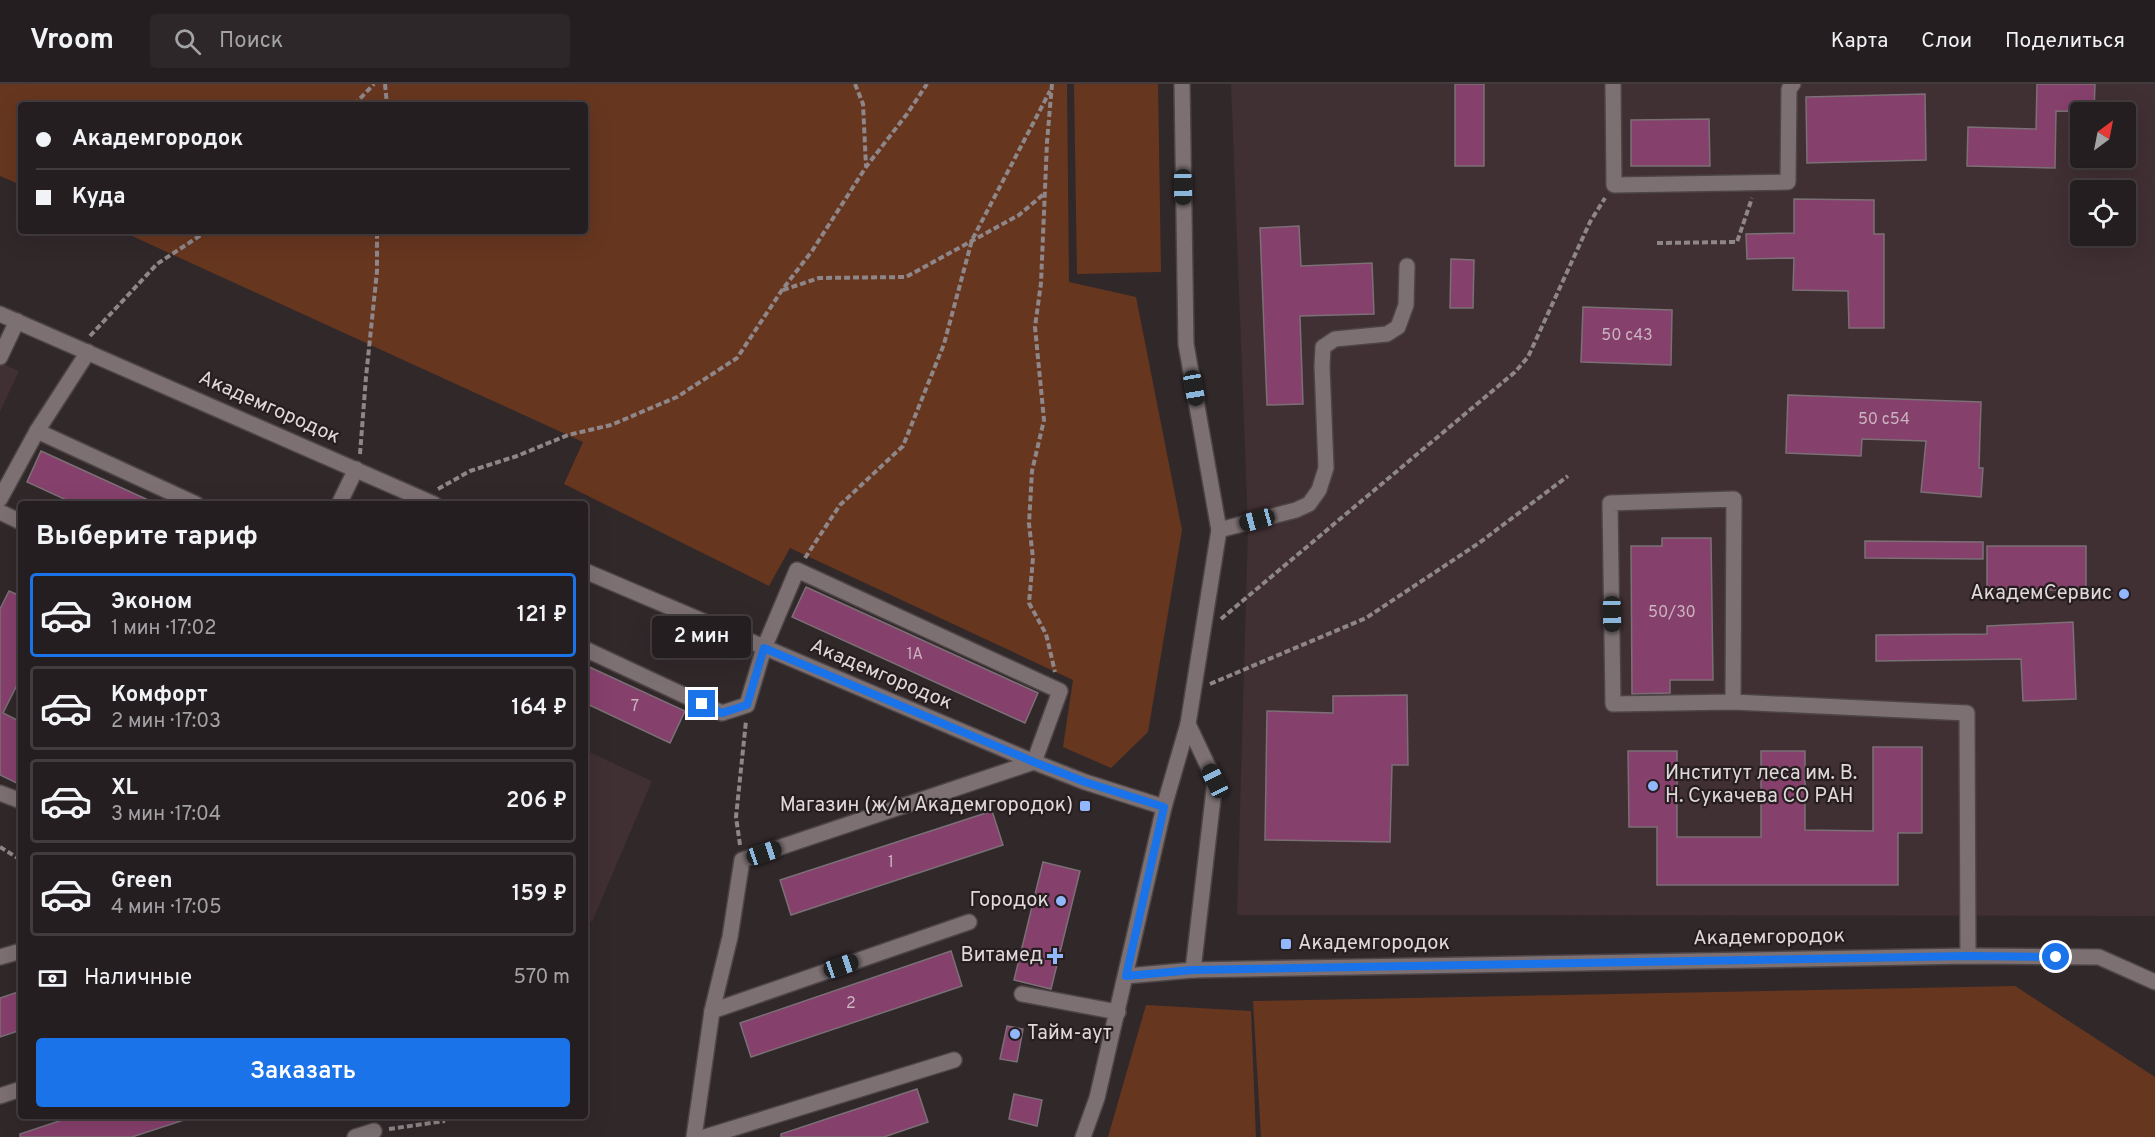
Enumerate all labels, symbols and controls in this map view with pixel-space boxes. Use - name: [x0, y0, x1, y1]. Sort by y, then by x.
- search box: [150, 14, 570, 68]
- text: Vroom: [30, 23, 114, 59]
- icon: search: [171, 25, 204, 58]
- text: Поиск: [219, 28, 283, 55]
- text: Карта: [1831, 28, 1888, 55]
- text: Слои: [1921, 28, 1972, 55]
- text: Поделиться: [2005, 28, 2125, 55]
- north arrow: [2070, 102, 2136, 168]
- map controls: [2070, 102, 2136, 246]
- text: Академгородок: [72, 126, 243, 153]
- car: [1174, 169, 1192, 205]
- button: locate: [2070, 180, 2136, 246]
- text: Куда: [72, 184, 126, 211]
- house number: 50 с43: [1601, 326, 1653, 346]
- street label: Академгородок: [194, 365, 344, 451]
- car: [1182, 369, 1206, 407]
- house number: 50 с54: [1858, 410, 1910, 430]
- car: [1237, 507, 1277, 533]
- text: Выберите тариф: [36, 520, 258, 554]
- place label: АкадемСервис: [1970, 581, 2112, 607]
- marker: АкадемСервис: [2117, 587, 2131, 601]
- icon: car: [39, 588, 93, 642]
- text: Эконом: [111, 589, 192, 616]
- car: [1603, 596, 1621, 632]
- text: 121 ₽: [517, 602, 567, 629]
- house number: 50/30: [1648, 603, 1696, 623]
- text: 1 мин · 17:02: [111, 616, 216, 642]
- callout: 2 мин: [652, 617, 752, 659]
- text: 2 мин: [674, 624, 729, 650]
- street label: Академгородок: [806, 633, 956, 717]
- house number: 1А: [907, 645, 923, 665]
- icon: car: [39, 681, 93, 735]
- text: Комфорт: [111, 682, 208, 709]
- route end: [688, 690, 715, 717]
- text: 164 ₽: [511, 695, 567, 722]
- house number: 7: [631, 697, 639, 717]
- text: 2 мин · 17:03: [111, 709, 221, 735]
- car: [1199, 761, 1231, 801]
- place label: Институт леса им. В. Н. Сукачева СО РАН: [1665, 761, 1857, 810]
- icon: car: [39, 774, 93, 828]
- text: XL: [111, 775, 138, 802]
- marker: Институт леса им. В. Н. Сукачева СО РАН: [1646, 779, 1660, 793]
- text: 206 ₽: [506, 788, 567, 815]
- place label: Магазин (ж/м Академгородок): [780, 793, 1073, 819]
- marker: Магазин (ж/м Академгородок): [1078, 799, 1092, 813]
- text: 3 мин · 17:04: [111, 802, 221, 828]
- car: [744, 839, 784, 867]
- house number: 1: [888, 853, 894, 873]
- icon: car: [39, 867, 93, 921]
- text: Green: [111, 868, 173, 895]
- text: 159 ₽: [512, 881, 567, 908]
- place label: Городок: [969, 888, 1049, 914]
- marker: Городок: [1054, 894, 1068, 908]
- text: 4 мин · 17:05: [111, 895, 222, 921]
- street label: Академгородок: [1693, 924, 1845, 952]
- place label: Академгородок: [1298, 931, 1450, 957]
- marker: Академгородок: [1279, 937, 1293, 951]
- place label: Витамед: [961, 943, 1043, 969]
- route start: [2042, 943, 2069, 970]
- marker: Витамед: [1048, 949, 1062, 963]
- car: [821, 952, 861, 980]
- icon: cash: [36, 962, 69, 995]
- text: Наличные: [84, 965, 192, 992]
- text: 570 m: [513, 965, 570, 991]
- house number: 2: [846, 994, 856, 1014]
- place label: Тайм-аут: [1027, 1021, 1112, 1047]
- marker: Тайм-аут: [1008, 1027, 1022, 1041]
- button: Заказать: [36, 1038, 570, 1107]

